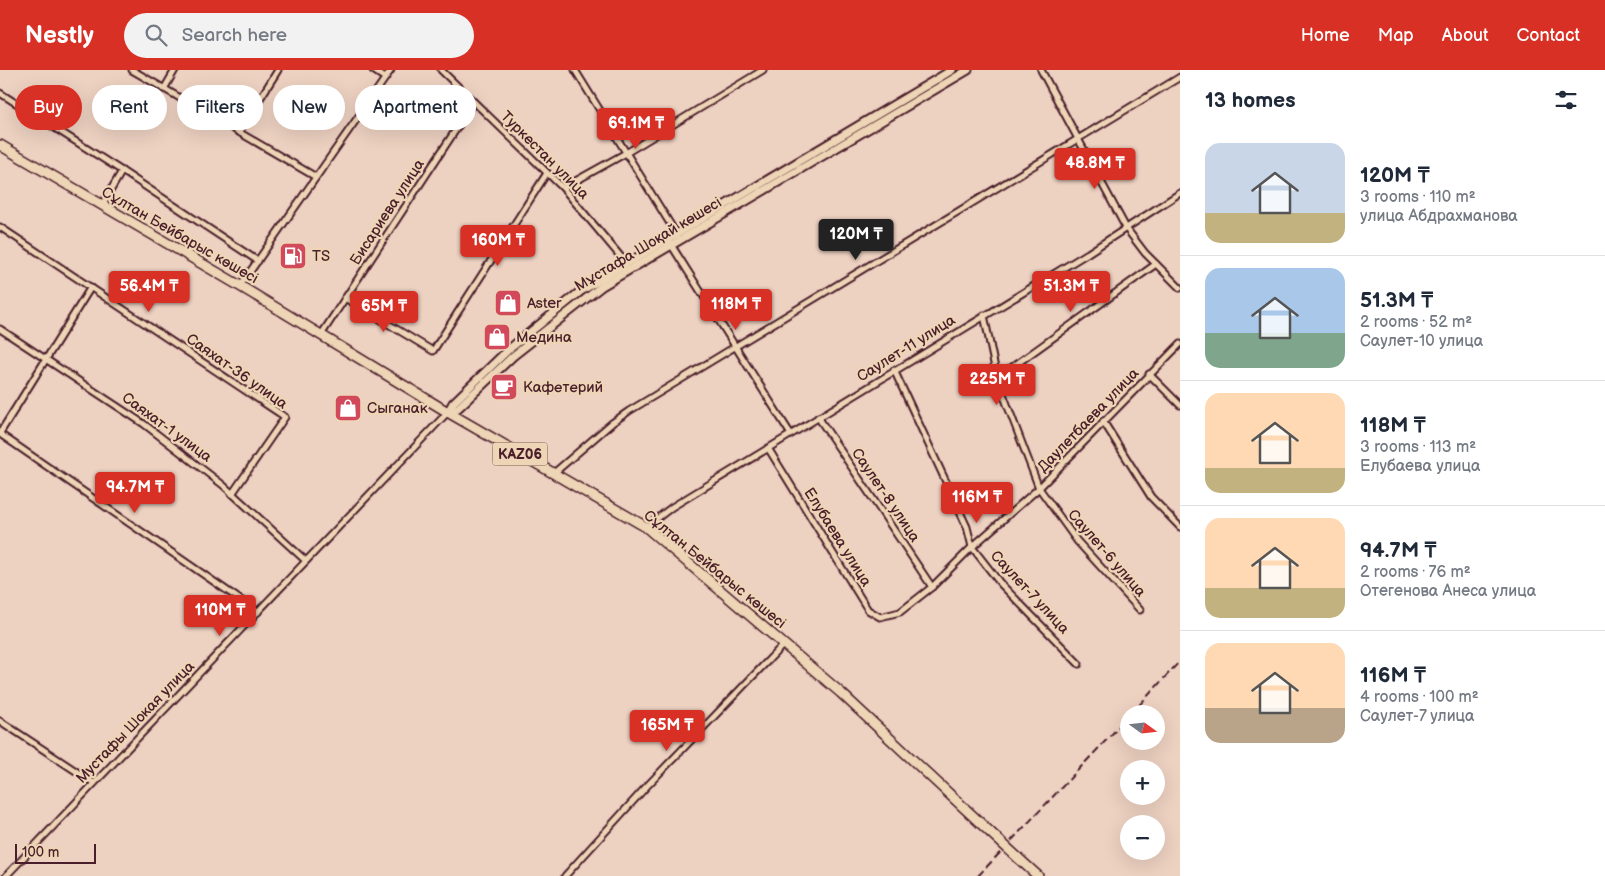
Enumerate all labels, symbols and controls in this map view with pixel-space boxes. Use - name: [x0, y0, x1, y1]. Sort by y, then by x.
- search box: [124, 13, 474, 58]
- text: Nestly: [25, 21, 94, 50]
- icon: search: [142, 21, 170, 49]
- text: Search here: [182, 24, 287, 47]
- text: Home: [1301, 25, 1350, 46]
- text: Map: [1378, 25, 1414, 46]
- text: About: [1442, 25, 1489, 46]
- text: Contact: [1517, 25, 1580, 46]
- chip: Buy: [15, 85, 82, 130]
- chip: Rent: [92, 85, 167, 130]
- chip: Filters: [177, 85, 263, 130]
- chip: New: [273, 85, 345, 130]
- chip: Apartment: [355, 85, 476, 130]
- icon: filters: [1552, 86, 1580, 114]
- text: 13 homes: [1205, 88, 1296, 113]
- street label: Туркестан улица: [496, 107, 593, 204]
- pin: 69.1M ₸: [590, 108, 682, 150]
- text: 69.1M ₸: [608, 114, 664, 133]
- pin: 48.8M ₸: [1049, 148, 1141, 190]
- text: 48.8M ₸: [1065, 154, 1125, 173]
- street label: Бисариева улица: [346, 156, 429, 269]
- icon: home: [1245, 163, 1305, 223]
- text: 120M ₸: [1360, 163, 1429, 188]
- street label: Сұлтан Бейбарыс көшесі: [98, 183, 262, 288]
- text: 3 rooms · 110 m²: [1360, 188, 1476, 207]
- street label: Мұстафа Шоқай көшесі: [571, 193, 725, 296]
- text: улица Абдрахманова: [1360, 207, 1518, 226]
- pin: 120M ₸: [815, 218, 897, 261]
- pin: 160M ₸: [457, 224, 539, 267]
- text: 120M ₸: [830, 225, 882, 244]
- text: 160M ₸: [471, 231, 525, 250]
- fuel station icon: TS: [278, 241, 308, 271]
- place label: TS: [312, 247, 330, 266]
- pin: 56.4M ₸: [103, 270, 195, 313]
- pin: 51.3M ₸: [1025, 270, 1117, 313]
- text: 56.4M ₸: [120, 277, 178, 296]
- text: 51.3M ₸: [1043, 277, 1099, 296]
- shop icon: Aster: [493, 288, 523, 318]
- pin: 118M ₸: [695, 288, 777, 331]
- icon: home: [1245, 288, 1305, 348]
- text: 51.3M ₸: [1360, 288, 1433, 313]
- pin: 65M ₸: [349, 290, 419, 333]
- place label: Aster: [527, 294, 562, 313]
- text: 118M ₸: [711, 295, 761, 314]
- text: 65M ₸: [361, 297, 407, 316]
- street label: Саулет-11 улица: [854, 311, 959, 386]
- text: 2 rooms · 52 m²: [1360, 313, 1472, 332]
- shop icon: Медина: [482, 322, 512, 352]
- place label: Медина: [516, 328, 572, 347]
- street label: Саяхат-36 улица: [182, 329, 291, 413]
- text: Саулет-10 улица: [1360, 332, 1483, 351]
- pin: 225M ₸: [956, 364, 1038, 406]
- street label: Даулетбаева улица: [1034, 364, 1143, 477]
- text: 225M ₸: [969, 370, 1025, 389]
- cafe icon: Кафетерий: [489, 372, 519, 402]
- place label: Кафетерий: [523, 378, 603, 397]
- street label: Саяхат-1 улица: [118, 388, 216, 467]
- shop icon: Сыганак: [333, 393, 363, 423]
- place label: Сыганак: [367, 399, 428, 418]
- icon: home: [1245, 413, 1305, 473]
- text: 118M ₸: [1360, 413, 1426, 438]
- text: 3 rooms · 113 m²: [1360, 438, 1476, 457]
- road number: KAZ06: [492, 442, 548, 466]
- street label: Саулет-8 улица: [847, 445, 924, 546]
- text: Елубаева улица: [1360, 457, 1480, 476]
- pin: 94.7M ₸: [89, 472, 181, 514]
- text: 94.7M ₸: [106, 478, 164, 497]
- pin: 116M ₸: [936, 482, 1018, 524]
- street label: Елубаева улица: [800, 484, 876, 590]
- text: 116M ₸: [952, 488, 1002, 507]
- street label: Сұлтан Бейбарыс көшесі: [640, 506, 790, 633]
- street label: Саулет-6 улица: [1063, 506, 1150, 601]
- icon: home: [1245, 538, 1305, 598]
- text: 94.7M ₸: [1360, 538, 1436, 563]
- street label: Саулет-7 улица: [986, 547, 1073, 638]
- text: 2 rooms · 76 m²: [1360, 563, 1471, 582]
- text: Отегенова Анеса улица: [1360, 582, 1536, 601]
- pin: 110M ₸: [179, 594, 261, 637]
- text: 110M ₸: [195, 601, 245, 620]
- street label: Мустафы Шокая улица: [72, 657, 199, 787]
- icon: home: [1245, 663, 1305, 723]
- text: 116M ₸: [1360, 663, 1426, 688]
- text: 4 rooms · 100 m²: [1360, 688, 1479, 707]
- north arrow: [1120, 705, 1165, 750]
- map controls: [1120, 705, 1165, 860]
- text: Саулет-7 улица: [1360, 707, 1474, 726]
- pin: 165M ₸: [626, 710, 708, 752]
- text: 165M ₸: [641, 716, 693, 735]
- button: +: [1120, 760, 1165, 805]
- button: −: [1120, 815, 1165, 860]
- scale bar: [15, 841, 96, 864]
- text: 100 m: [22, 844, 59, 861]

